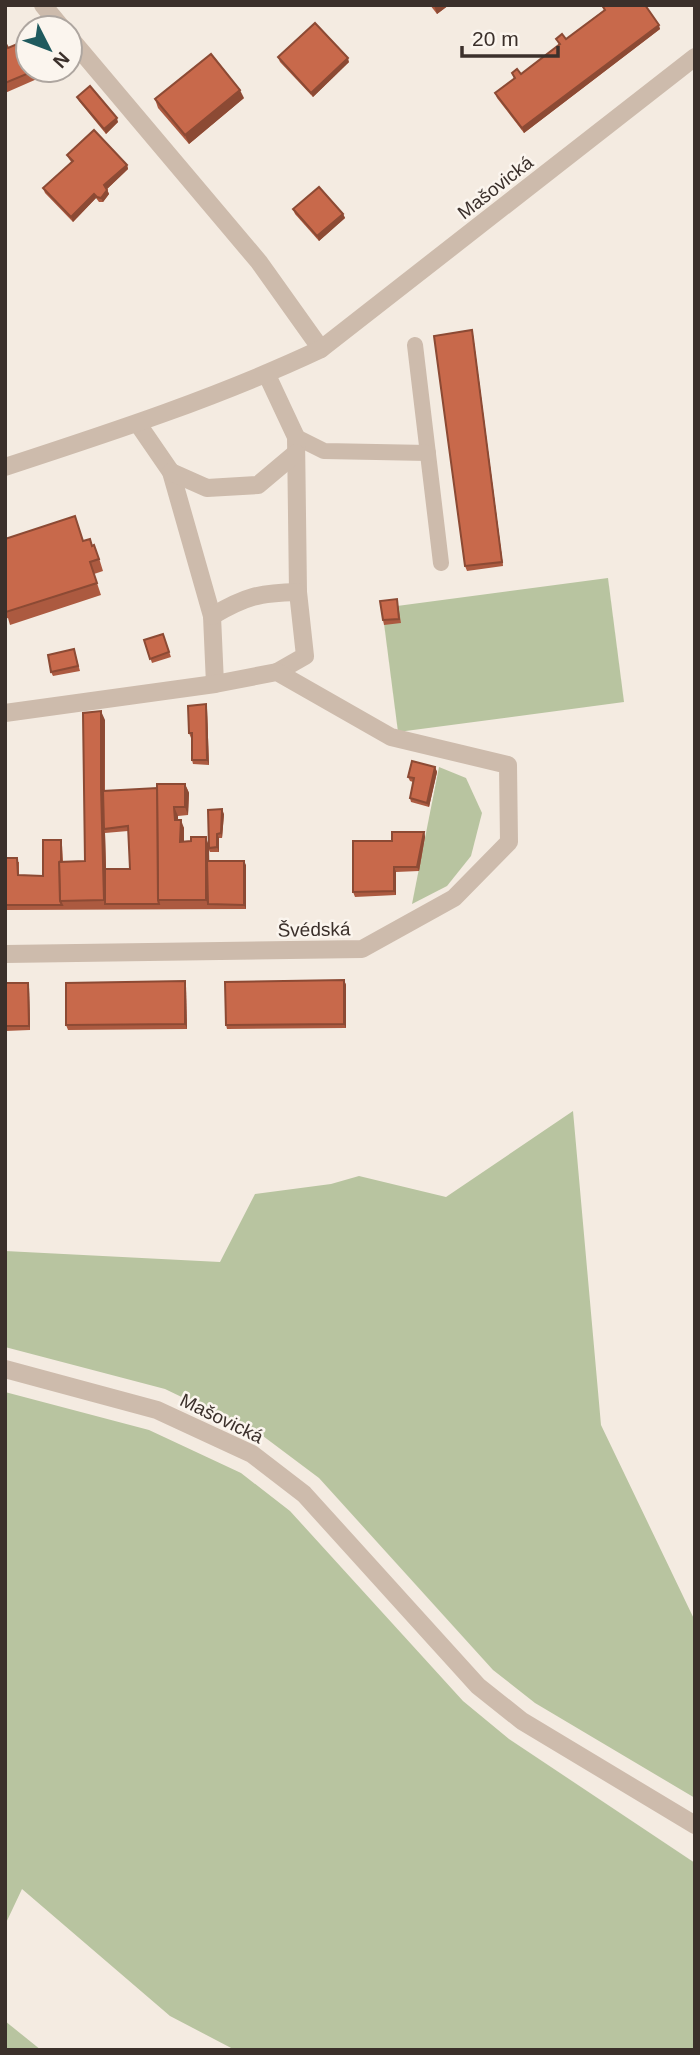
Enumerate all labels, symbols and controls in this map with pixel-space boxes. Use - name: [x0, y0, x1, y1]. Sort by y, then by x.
- north arrow: [14, 14, 84, 84]
- scale bar: [462, 14, 558, 58]
- text: 20 m: [472, 27, 519, 50]
- text: N: [49, 48, 74, 72]
- street label: Mašovická: [453, 151, 537, 223]
- street label: Švédská: [277, 918, 351, 941]
- street label: Mašovická: [177, 1389, 267, 1448]

